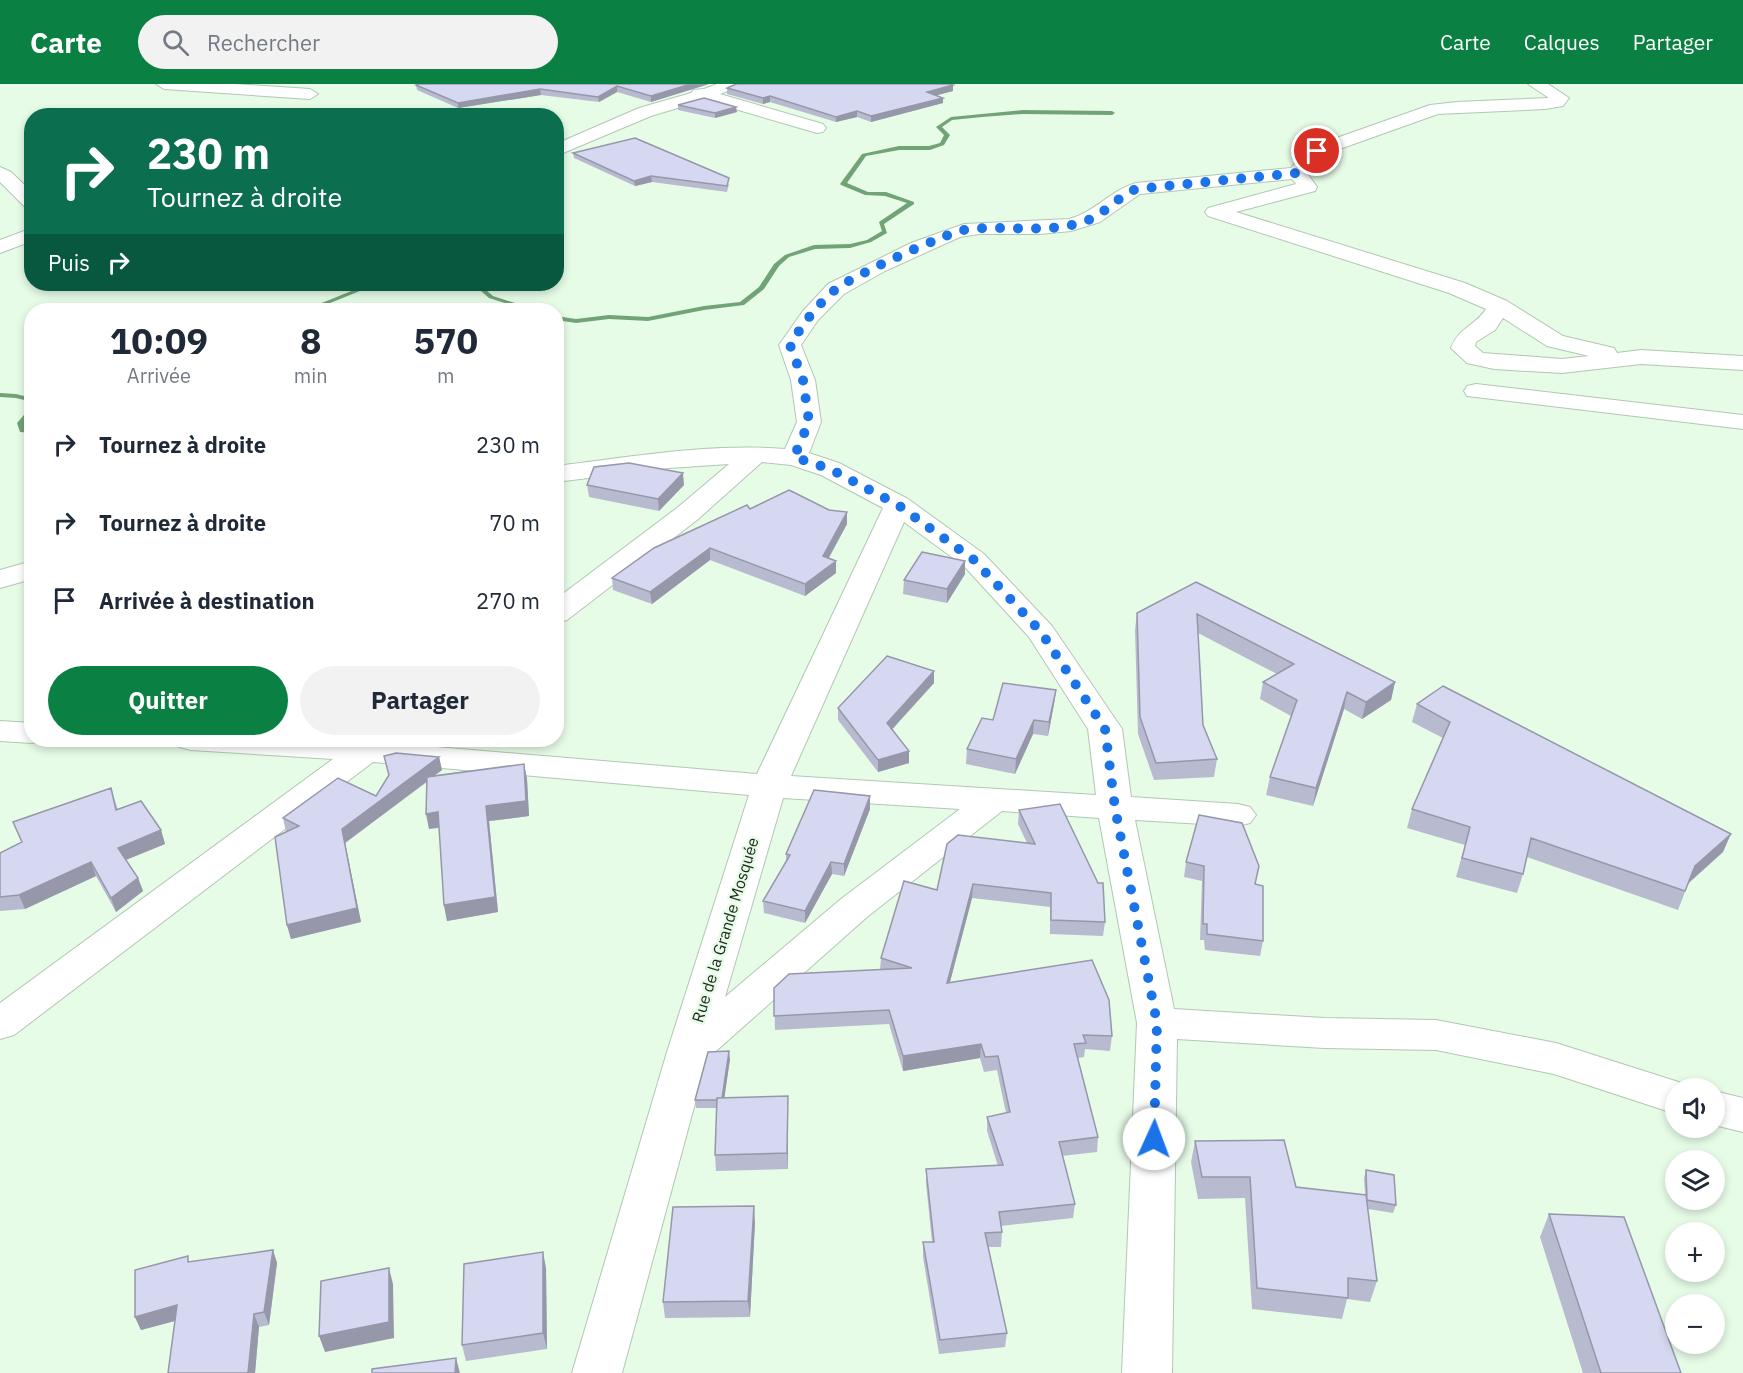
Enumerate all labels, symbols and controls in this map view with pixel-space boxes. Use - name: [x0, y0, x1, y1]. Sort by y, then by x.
- search box: [138, 15, 558, 69]
- text: Carte: [30, 24, 102, 61]
- icon: search: [159, 26, 192, 59]
- text: Rechercher: [207, 28, 320, 57]
- text: Carte: [1440, 28, 1491, 56]
- text: Calques: [1524, 28, 1600, 56]
- text: Partager: [1633, 28, 1713, 56]
- pin: [1291, 125, 1342, 176]
- text: 230 m: [147, 126, 270, 181]
- icon: right: [48, 132, 126, 210]
- icon: arrive: [1300, 134, 1333, 167]
- text: Tournez à droite: [147, 179, 342, 214]
- icon: right: [102, 246, 135, 279]
- text: Puis: [48, 248, 90, 277]
- text: 10:09: [110, 317, 208, 364]
- text: 8: [300, 317, 322, 364]
- text: 570: [413, 317, 478, 364]
- text: Arrivée: [127, 362, 191, 389]
- text: min: [294, 362, 328, 389]
- text: m: [437, 362, 455, 389]
- icon: right: [48, 428, 81, 461]
- text: Tournez à droite: [99, 430, 266, 459]
- text: 230 m: [476, 430, 540, 459]
- icon: right: [48, 506, 81, 539]
- text: Tournez à droite: [99, 508, 266, 537]
- text: 70 m: [489, 508, 540, 537]
- icon: arrive: [48, 584, 81, 617]
- text: Arrivée à destination: [99, 586, 315, 615]
- text: 270 m: [476, 586, 540, 615]
- button: Quitter: [48, 666, 288, 735]
- button: Partager: [300, 666, 540, 735]
- street label: Rue de la Grande Mosquée: [687, 835, 763, 1025]
- map controls: [1665, 1078, 1725, 1354]
- button: sound: [1665, 1078, 1725, 1138]
- position arrow: [1122, 1107, 1186, 1171]
- button: layers: [1665, 1150, 1725, 1210]
- button: +: [1665, 1222, 1725, 1282]
- button: −: [1665, 1294, 1725, 1354]

